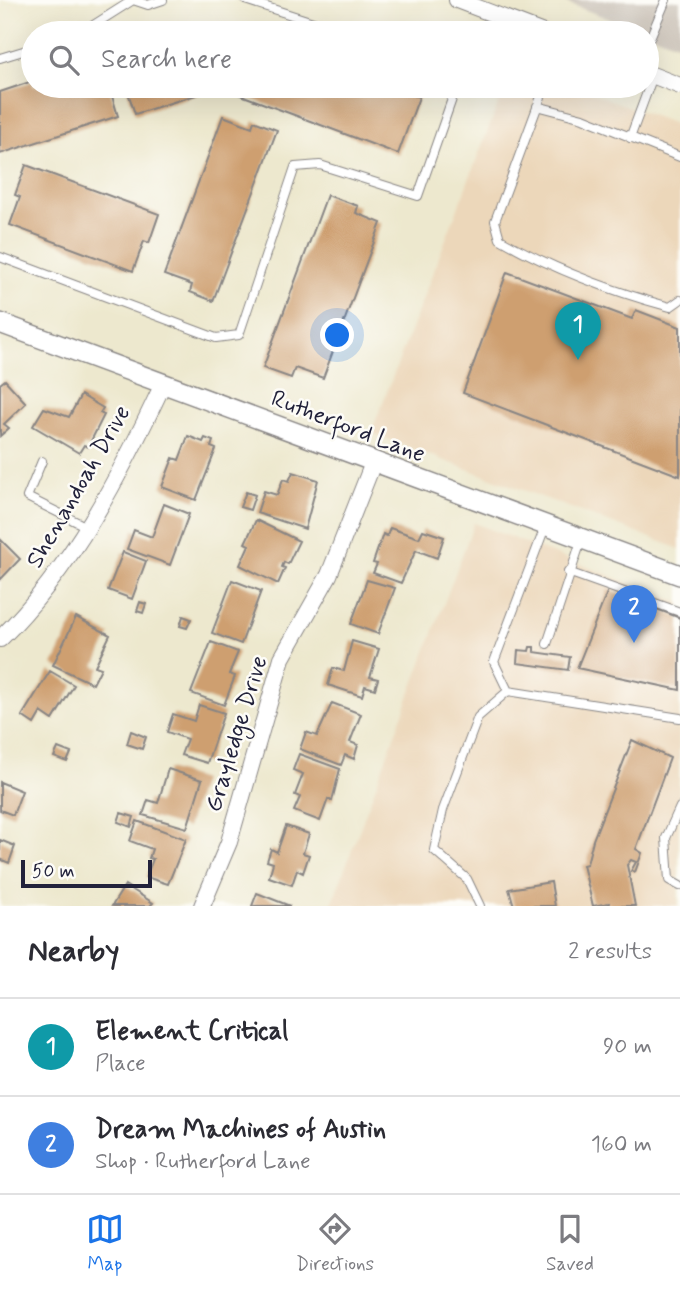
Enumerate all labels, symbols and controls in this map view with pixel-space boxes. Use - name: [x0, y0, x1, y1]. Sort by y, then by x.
- search box: [21, 21, 659, 98]
- icon: search: [45, 41, 83, 79]
- text: Search here: [101, 43, 232, 77]
- pin: 1: [555, 302, 601, 360]
- your location: [320, 318, 354, 352]
- street label: Rutherford Lane: [266, 383, 429, 472]
- street label: Shenandoah Drive: [20, 400, 138, 574]
- pin: 2: [611, 585, 657, 643]
- street label: Grayledge Drive: [199, 652, 277, 816]
- scale bar: [21, 857, 152, 889]
- text: 50 m: [32, 859, 75, 884]
- text: Nearby: [28, 932, 119, 971]
- text: 2 results: [568, 937, 652, 967]
- text: Element Critical: [95, 1015, 288, 1049]
- text: 1: [46, 1032, 56, 1062]
- text: 90 m: [603, 1032, 652, 1062]
- text: Place: [95, 1049, 146, 1079]
- text: Dream Machines of Austin: [95, 1113, 386, 1147]
- text: 2: [45, 1130, 57, 1160]
- text: 160 m: [591, 1130, 652, 1160]
- text: Shop · Rutherford Lane: [95, 1147, 311, 1177]
- tab: Map: [86, 1210, 124, 1277]
- tab: Directions: [296, 1210, 374, 1277]
- tab: Saved: [546, 1210, 594, 1277]

